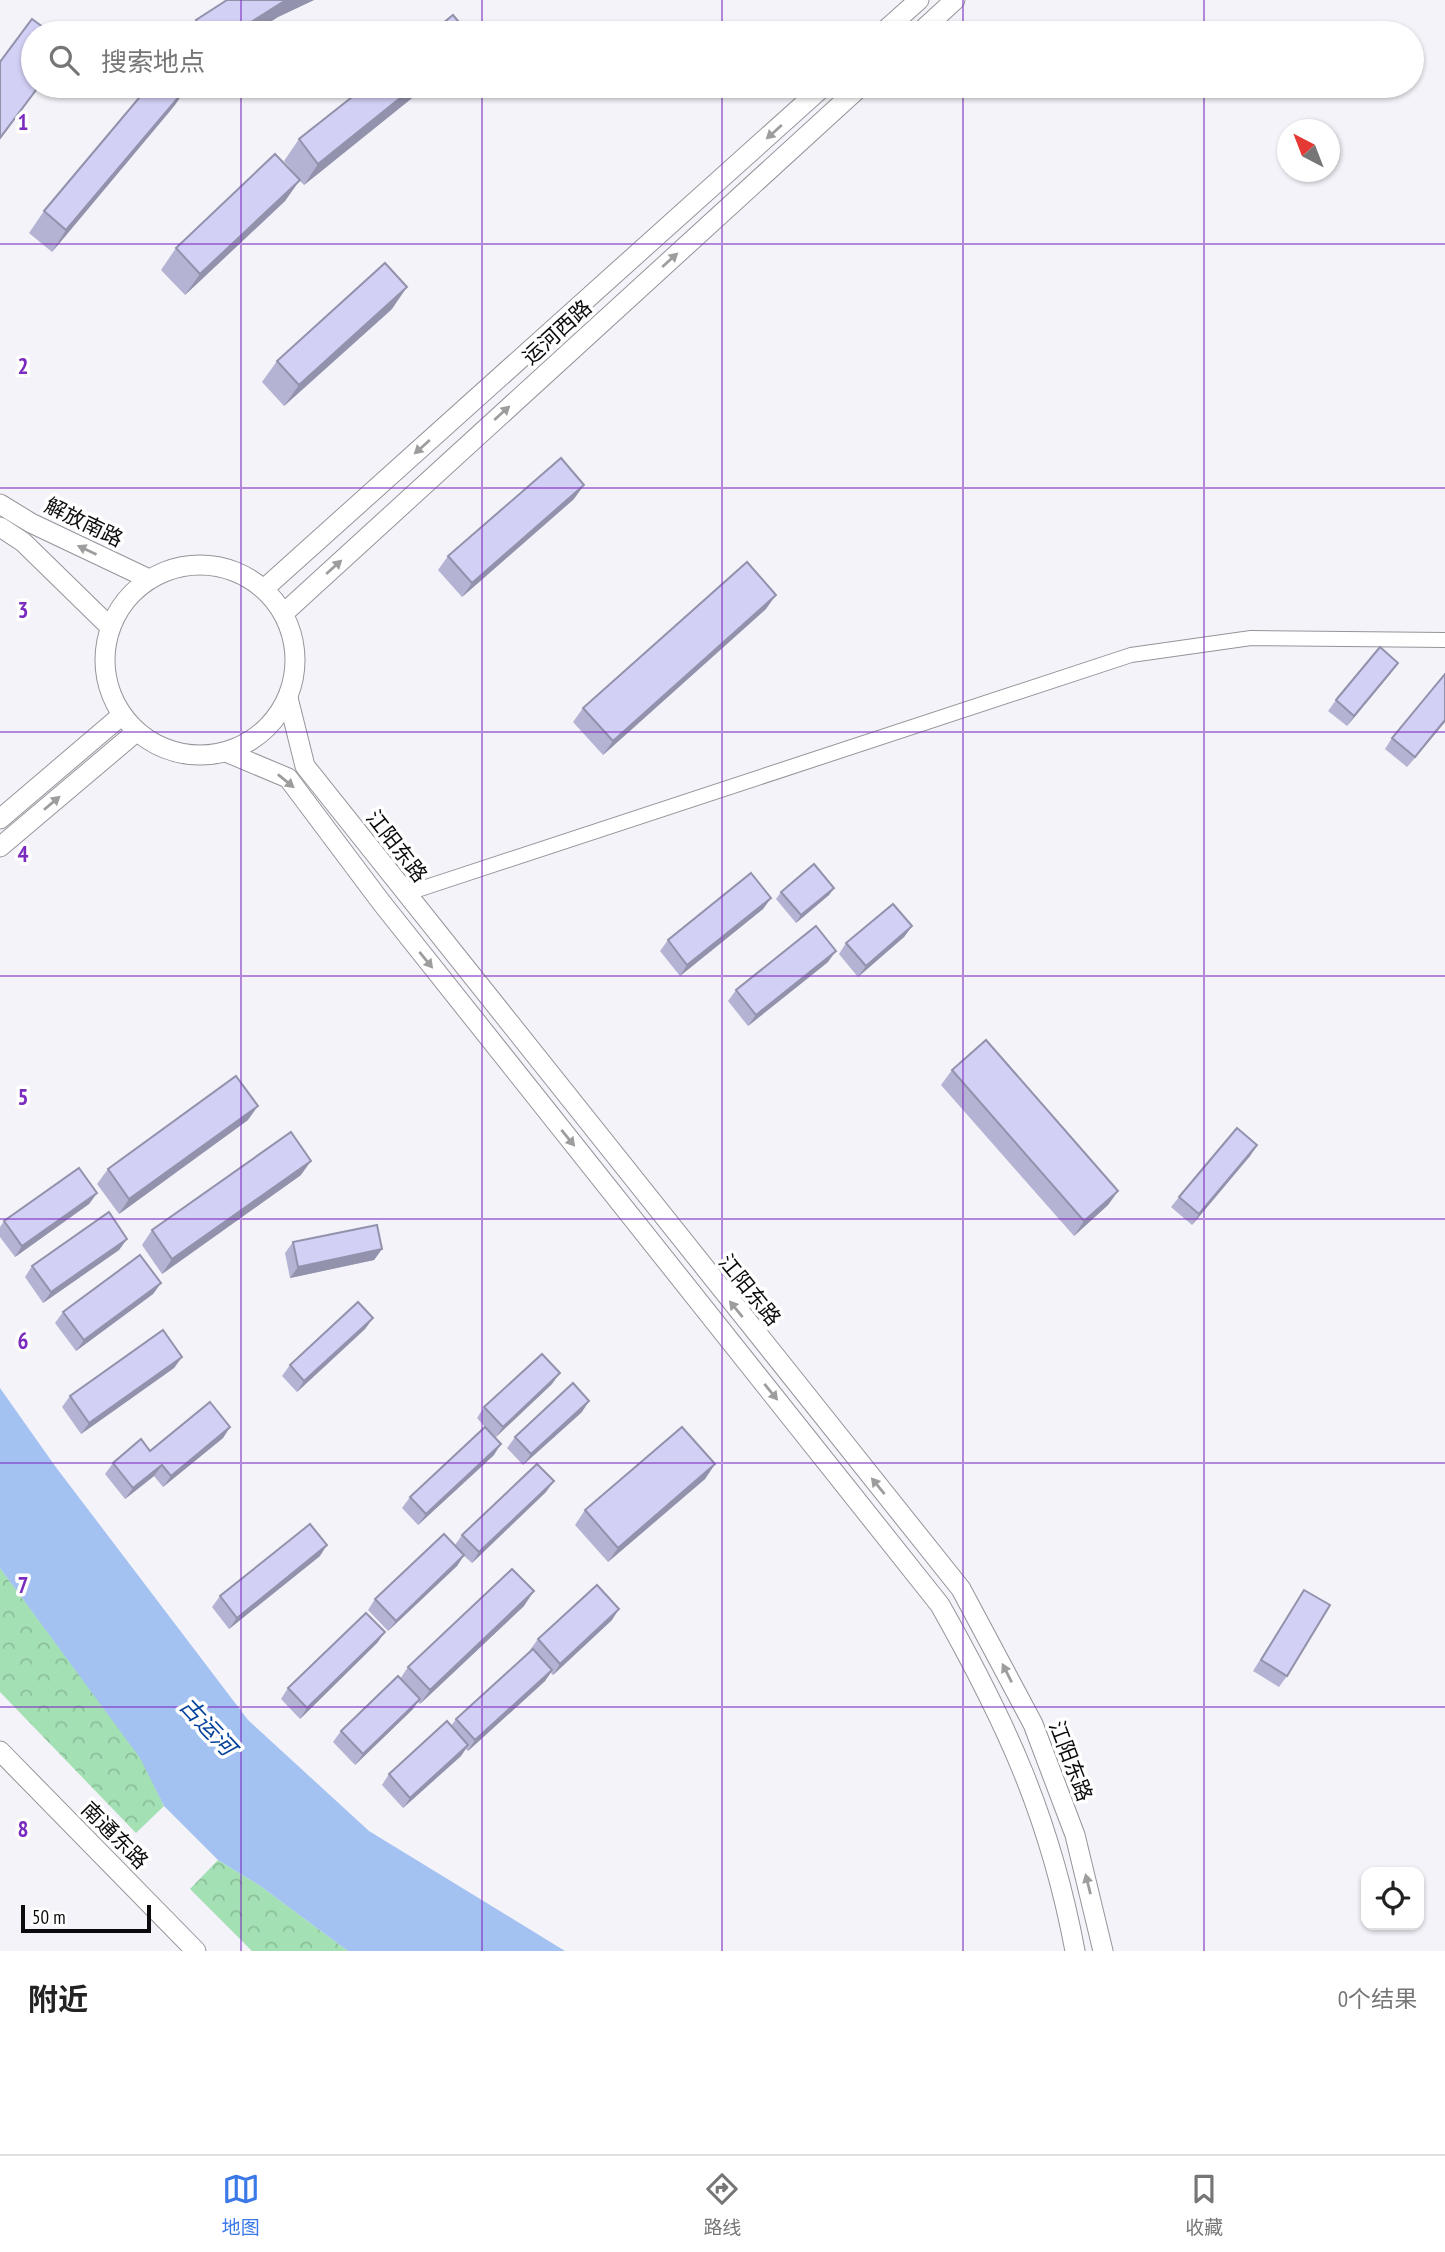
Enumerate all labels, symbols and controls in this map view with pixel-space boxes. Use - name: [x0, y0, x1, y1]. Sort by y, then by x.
- search box: [21, 21, 1424, 98]
- icon: search: [45, 41, 83, 79]
- text: 搜索地点: [101, 45, 205, 78]
- text: 1: [18, 107, 29, 136]
- north arrow: [1277, 119, 1340, 182]
- one-way arrow: [766, 123, 783, 139]
- one-way arrow: [662, 253, 679, 268]
- street label: 运河西路: [517, 294, 597, 370]
- text: 2: [18, 351, 29, 380]
- one-way arrow: [493, 406, 510, 422]
- one-way arrow: [413, 439, 431, 455]
- street label: 解放南路: [40, 491, 128, 553]
- one-way arrow: [77, 544, 97, 555]
- one-way arrow: [325, 559, 342, 575]
- text: 3: [18, 595, 29, 624]
- one-way arrow: [277, 774, 295, 789]
- one-way arrow: [43, 795, 61, 810]
- street label: 江阳东路: [361, 805, 433, 887]
- text: 4: [18, 839, 29, 868]
- one-way arrow: [419, 950, 434, 968]
- text: 5: [18, 1082, 29, 1111]
- one-way arrow: [561, 1128, 576, 1146]
- street label: 江阳东路: [713, 1249, 787, 1331]
- one-way arrow: [728, 1300, 743, 1318]
- text: 6: [18, 1326, 29, 1355]
- one-way arrow: [763, 1384, 778, 1401]
- one-way arrow: [871, 1477, 886, 1495]
- text: 7: [18, 1570, 29, 1599]
- one-way arrow: [1001, 1663, 1013, 1682]
- water label: 古运河: [174, 1691, 245, 1764]
- street label: 江阳东路: [1043, 1717, 1099, 1805]
- street label: 南通东路: [76, 1796, 154, 1874]
- text: 8: [18, 1814, 29, 1843]
- map controls: [1361, 1867, 1424, 1930]
- button: locate: [1361, 1867, 1424, 1930]
- one-way arrow: [1082, 1873, 1093, 1895]
- scale bar: [21, 1902, 150, 1934]
- text: 50 m: [32, 1905, 66, 1929]
- text: 附近: [28, 1979, 88, 2018]
- text: 0个结果: [1338, 1984, 1417, 2013]
- tab: 地图: [222, 2170, 260, 2239]
- tab: 路线: [703, 2170, 741, 2239]
- tab: 收藏: [1185, 2170, 1223, 2239]

